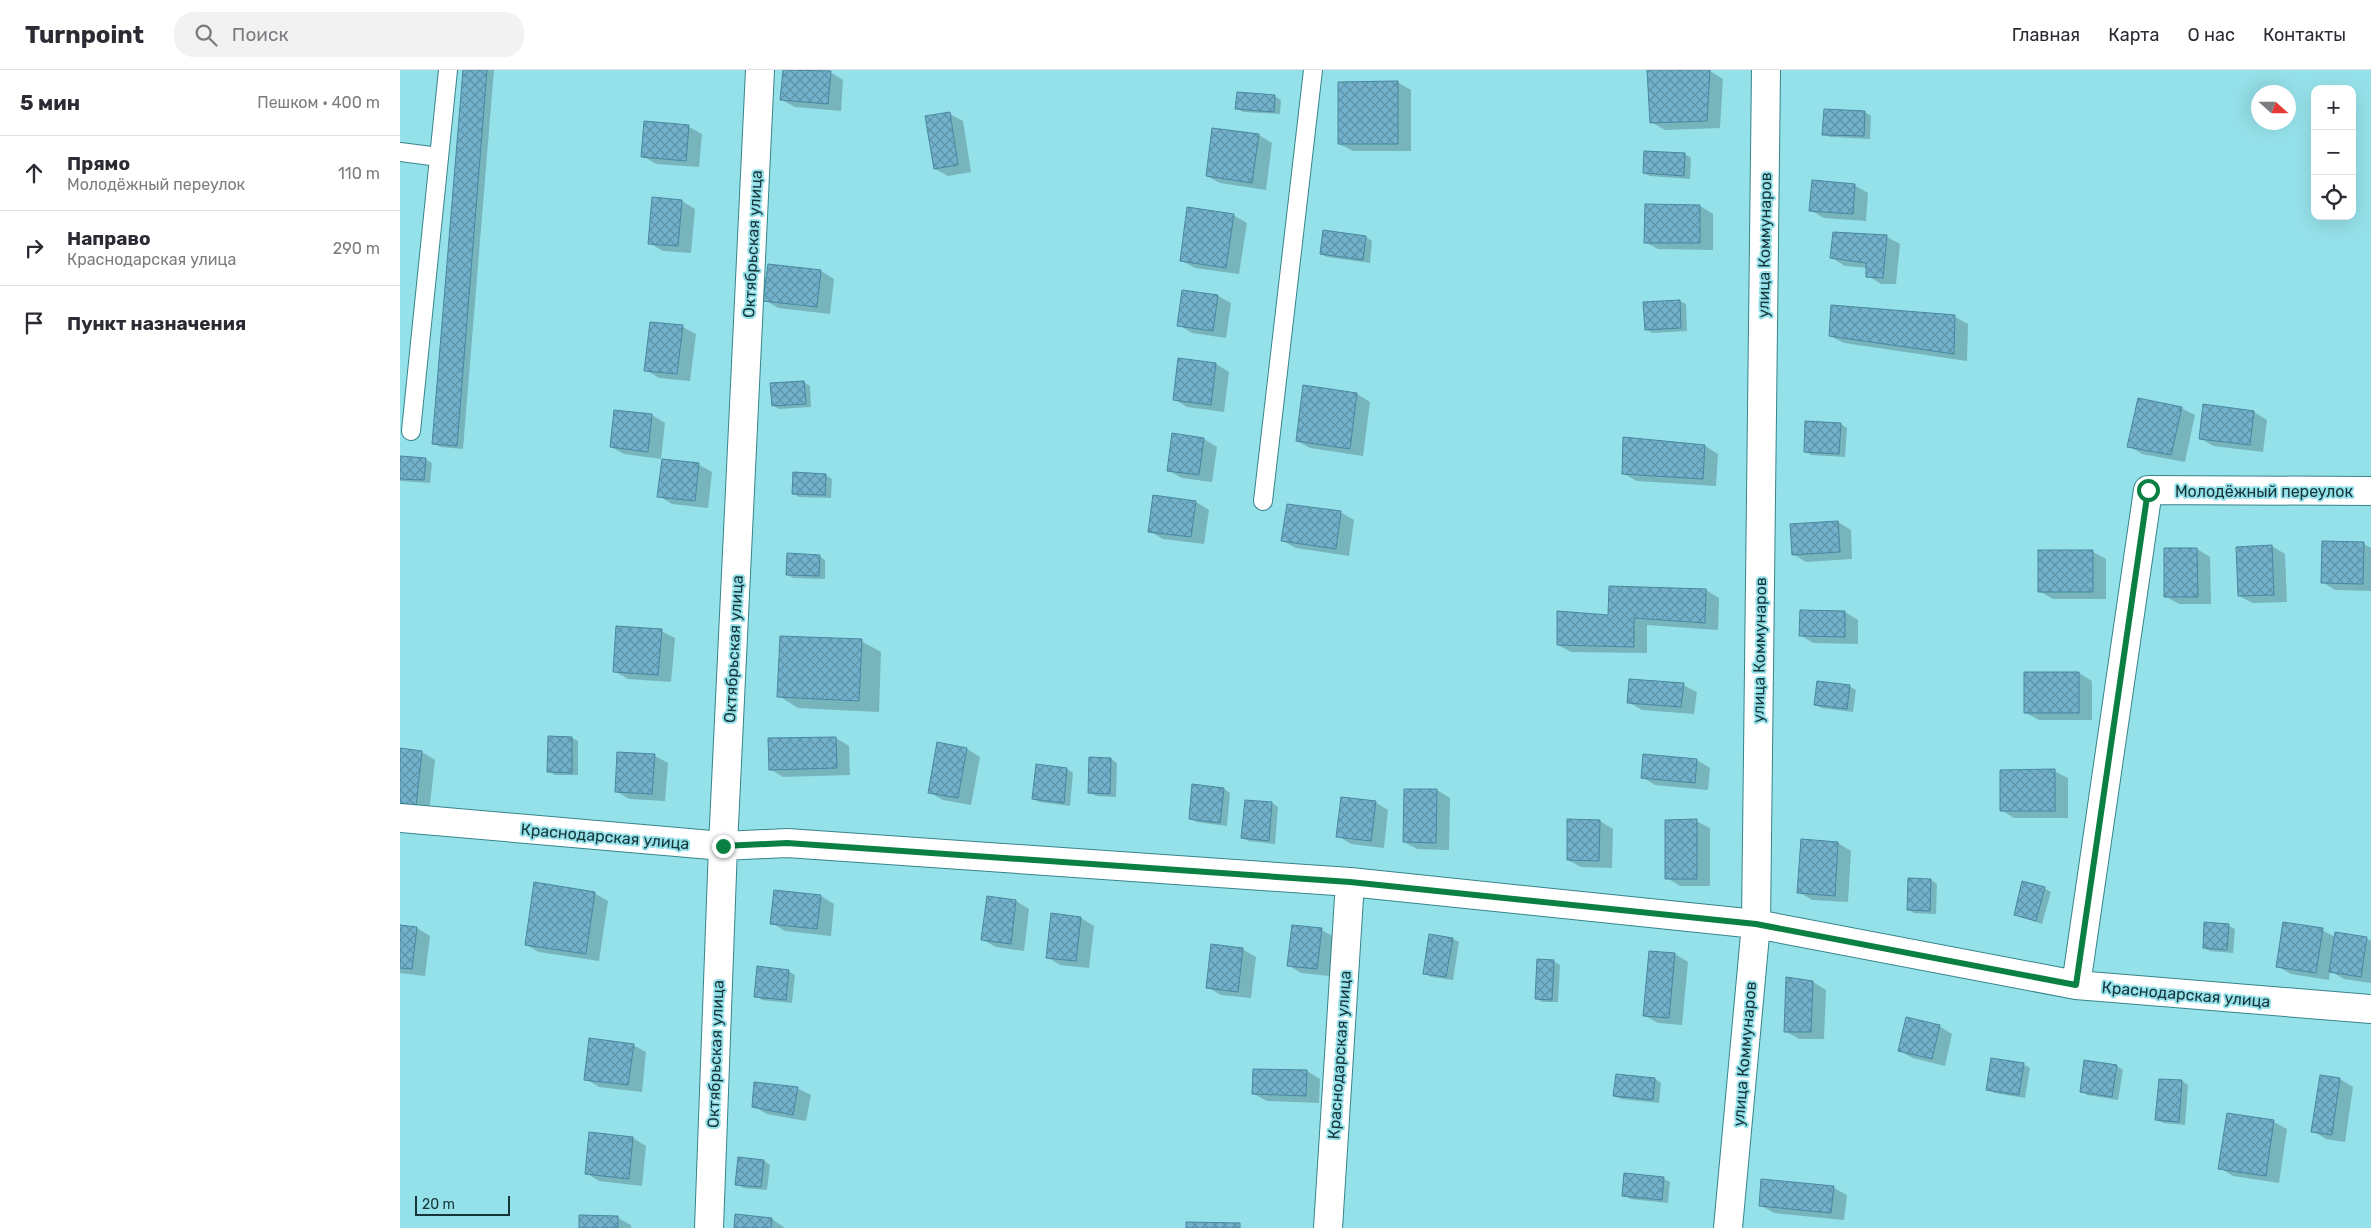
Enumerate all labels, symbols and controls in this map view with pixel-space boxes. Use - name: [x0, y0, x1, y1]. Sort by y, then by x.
- search box: [174, 12, 524, 57]
- text: Turnpoint: [25, 21, 144, 49]
- icon: search: [192, 21, 220, 49]
- text: Поиск: [232, 23, 289, 46]
- text: Главная: [2012, 24, 2080, 46]
- text: Карта: [2108, 24, 2160, 46]
- text: О нас: [2188, 24, 2235, 46]
- text: Контакты: [2263, 24, 2346, 46]
- north arrow: [2251, 85, 2296, 130]
- map controls: [2311, 85, 2356, 220]
- button: +: [2311, 85, 2356, 130]
- text: 5 мин: [20, 90, 80, 115]
- text: Пешком · 400 m: [257, 93, 380, 112]
- button: −: [2311, 130, 2356, 175]
- text: Прямо: [67, 152, 130, 175]
- icon: ahead: [20, 159, 48, 187]
- text: 110 m: [338, 164, 380, 183]
- street label: Октябрьская улица: [739, 170, 766, 318]
- street label: улица Коммунаров: [1754, 172, 1775, 318]
- text: Молодёжный переулок: [67, 175, 245, 194]
- button: locate: [2311, 175, 2356, 220]
- text: Направо: [67, 227, 151, 250]
- icon: right: [20, 234, 48, 262]
- text: 290 m: [333, 239, 380, 258]
- text: Краснодарская улица: [67, 250, 236, 269]
- icon: arrive: [20, 309, 48, 337]
- text: Пункт назначения: [67, 312, 246, 335]
- route start: [2137, 479, 2160, 502]
- street label: Молодёжный переулок: [2175, 482, 2354, 501]
- street label: Октябрьская улица: [720, 575, 747, 723]
- street label: улица Коммунаров: [1749, 577, 1770, 723]
- street label: Краснодарская улица: [520, 820, 690, 853]
- route end: [712, 835, 735, 858]
- street label: Краснодарская улица: [1324, 970, 1355, 1140]
- street label: Краснодарская улица: [2101, 978, 2271, 1011]
- street label: Октябрьская улица: [703, 980, 728, 1128]
- street label: улица Коммунаров: [1729, 981, 1760, 1127]
- scale bar: [415, 1193, 510, 1216]
- text: 20 m: [422, 1196, 455, 1213]

